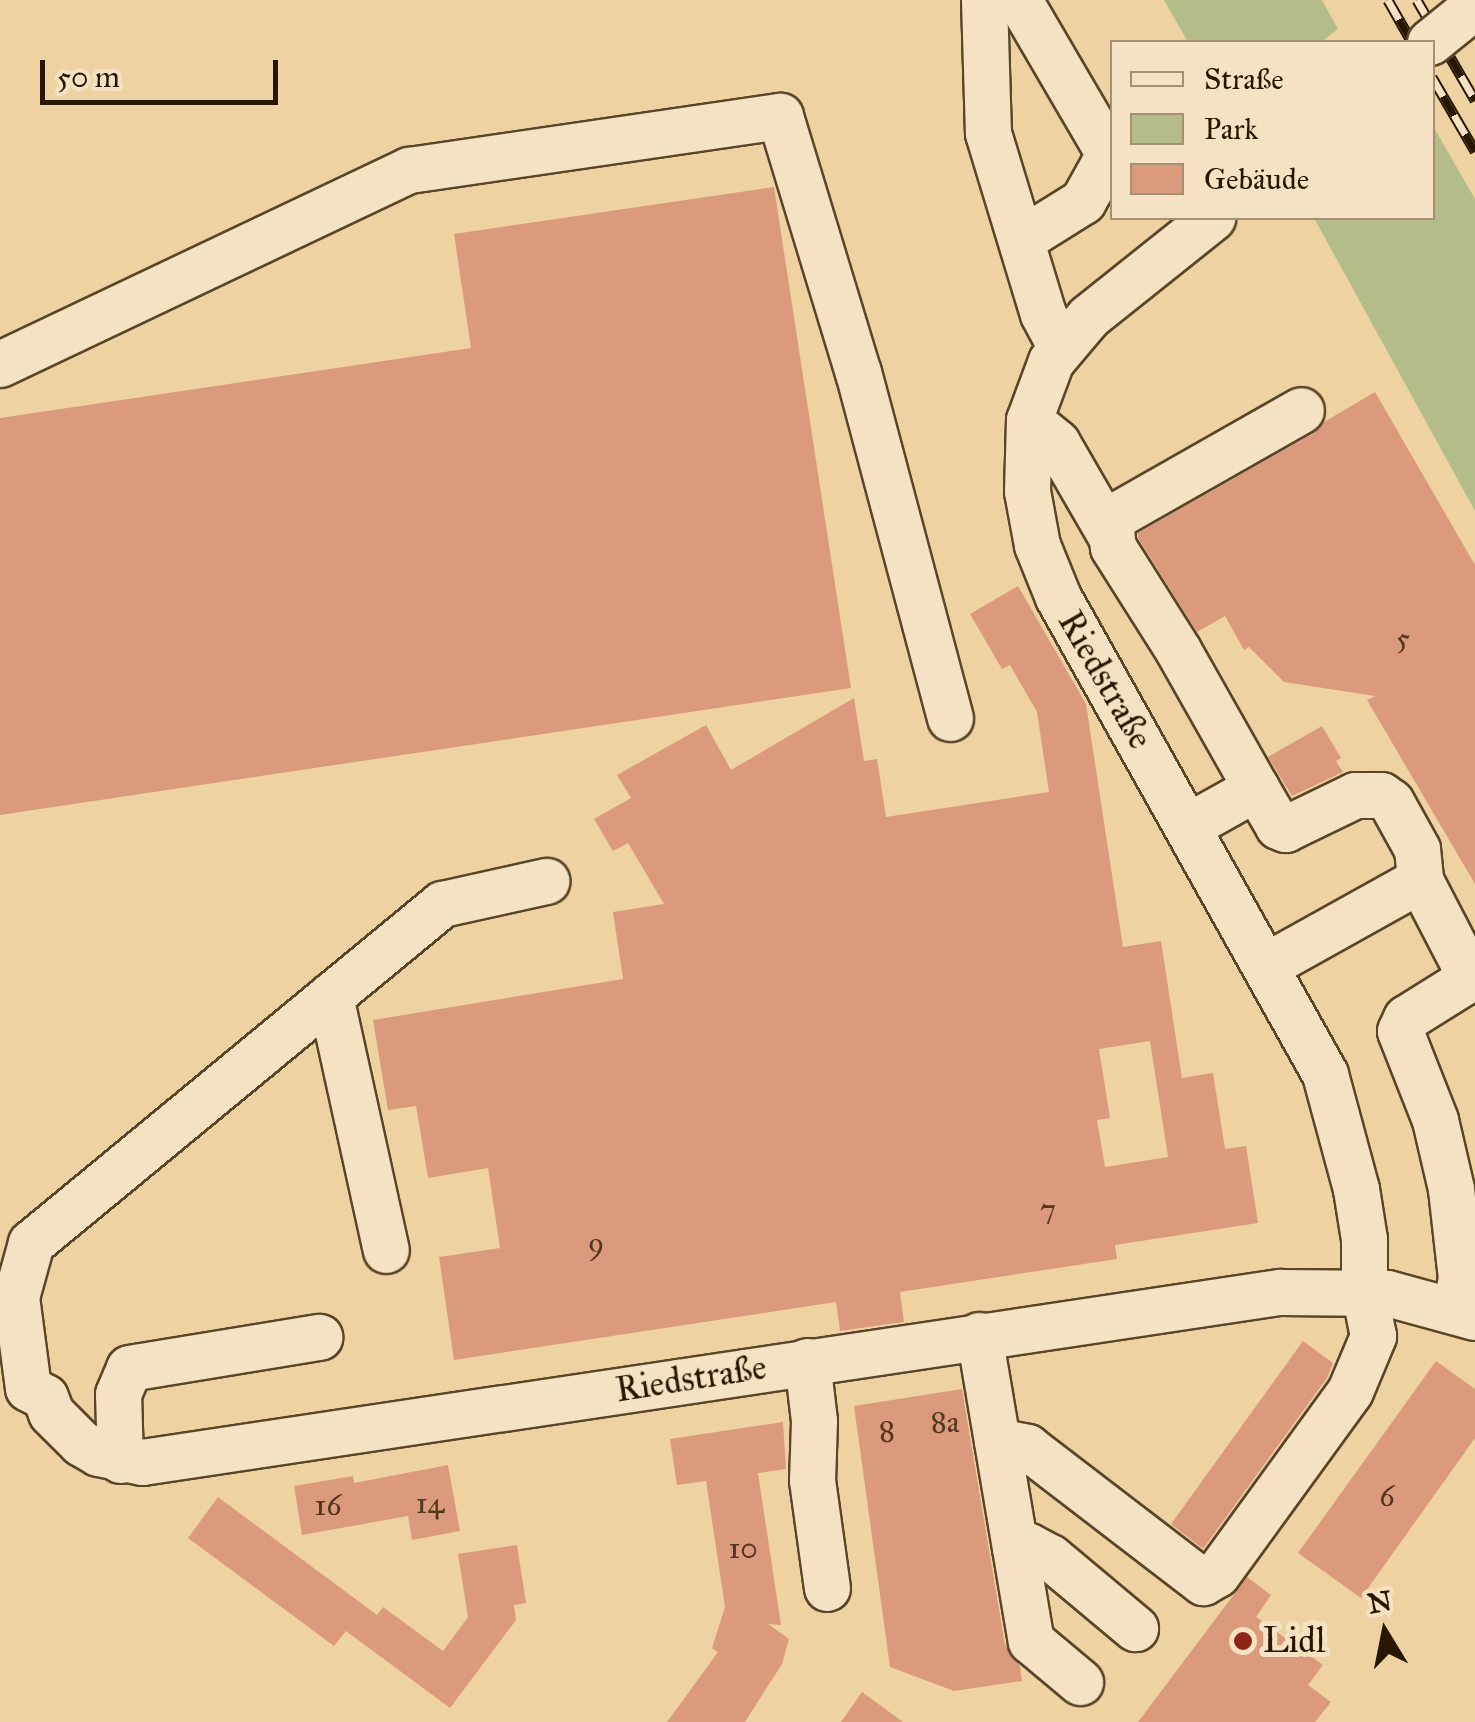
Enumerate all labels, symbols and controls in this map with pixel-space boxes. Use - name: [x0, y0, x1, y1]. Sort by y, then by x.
- scale bar: [45, 40, 282, 102]
- legend: [1110, 40, 1435, 220]
- text: 50 m: [57, 59, 120, 95]
- text: Straße: [1204, 61, 1284, 97]
- text: Park: [1204, 111, 1258, 147]
- text: Gebäude: [1204, 161, 1309, 197]
- street label: Riedstraße: [1049, 604, 1161, 756]
- house number: 5: [1396, 620, 1410, 656]
- house number: 7: [1040, 1191, 1056, 1227]
- house number: 9: [588, 1225, 604, 1261]
- street label: Riedstraße: [613, 1346, 769, 1412]
- house number: 8a: [931, 1404, 959, 1440]
- house number: 8: [879, 1413, 895, 1449]
- house number: 6: [1379, 1478, 1395, 1514]
- house number: 14: [416, 1485, 444, 1521]
- house number: 16: [314, 1487, 342, 1523]
- house number: 10: [728, 1530, 758, 1566]
- north arrow: [1335, 1582, 1435, 1682]
- text: N: [1365, 1583, 1394, 1621]
- place label: Lidl: [1263, 1620, 1325, 1662]
- marker: Lidl: [1232, 1630, 1254, 1652]

